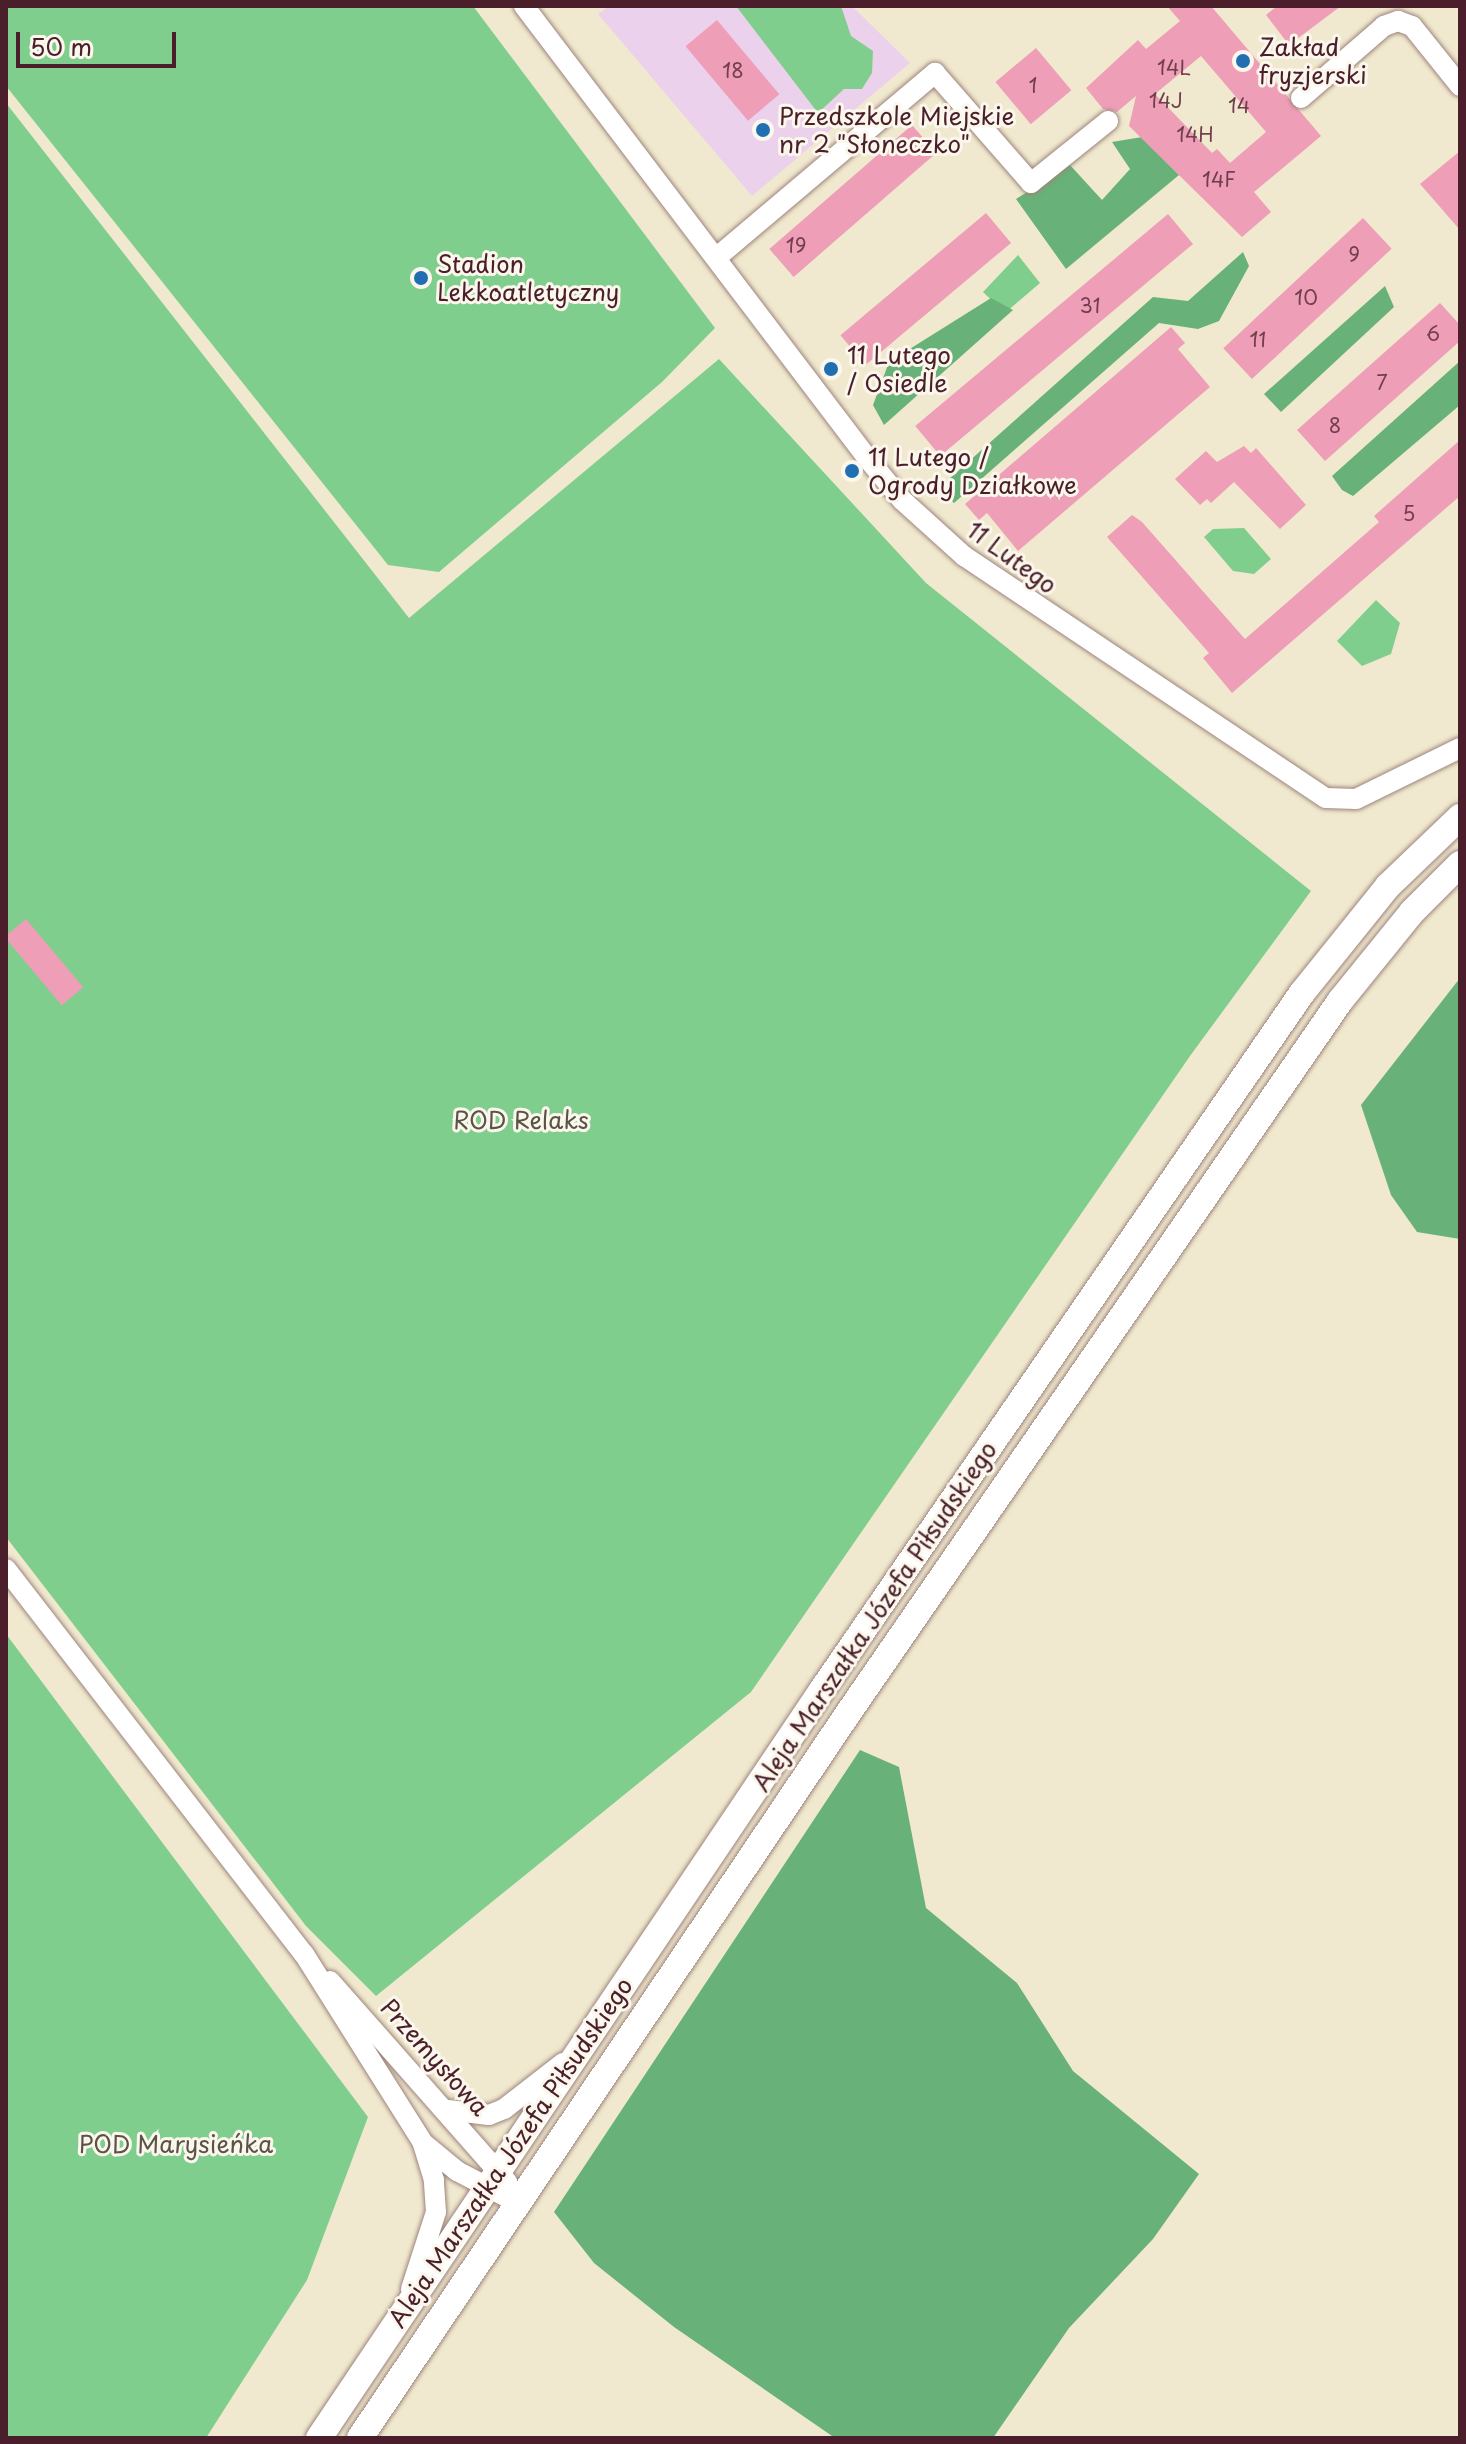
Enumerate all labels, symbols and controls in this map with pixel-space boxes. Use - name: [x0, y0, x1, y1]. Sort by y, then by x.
- scale bar: [20, 16, 180, 66]
- text: 50 m: [30, 28, 92, 64]
- place label: Zakład fryzjerski: [1259, 33, 1367, 89]
- marker: Zakład fryzjerski: [1234, 52, 1252, 70]
- house number: 14L: [1157, 55, 1191, 79]
- house number: 18: [722, 58, 744, 82]
- house number: 1: [1029, 73, 1037, 97]
- house number: 14J: [1149, 88, 1183, 112]
- house number: 14: [1228, 93, 1250, 117]
- place label: Przedszkole Miejskie nr 2 "Słoneczko": [779, 102, 1015, 158]
- marker: Przedszkole Miejskie nr 2 "Słoneczko": [754, 121, 772, 139]
- house number: 14H: [1176, 122, 1214, 146]
- house number: 14F: [1202, 167, 1236, 191]
- house number: 19: [786, 233, 806, 257]
- house number: 9: [1348, 242, 1360, 266]
- place label: Stadion Lekkoatletyczny: [437, 250, 619, 306]
- marker: Stadion Lekkoatletyczny: [412, 269, 430, 287]
- house number: 10: [1294, 285, 1318, 309]
- house number: 31: [1080, 293, 1100, 317]
- house number: 6: [1426, 321, 1440, 345]
- house number: 11: [1250, 327, 1266, 351]
- place label: 11 Lutego / Osiedle: [847, 341, 951, 397]
- marker: 11 Lutego / Osiedle: [822, 360, 840, 378]
- house number: 7: [1376, 370, 1388, 394]
- house number: 8: [1329, 413, 1341, 437]
- place label: 11 Lutego / Ogrody Działkowe: [868, 443, 1077, 499]
- marker: 11 Lutego / Ogrody Działkowe: [843, 462, 861, 480]
- house number: 5: [1403, 501, 1415, 525]
- street label: 11 Lutego: [962, 515, 1062, 599]
- park label: ROD Relaks: [452, 1106, 590, 1134]
- street label: Aleja Marszałka Józefa Piłsudskiego: [745, 1435, 1003, 1797]
- street label: Aleja Marszałka Józefa Piłsudskiego: [381, 1971, 639, 2333]
- street label: Przemysłowa: [375, 1993, 495, 2121]
- park label: POD Marysieńka: [78, 2130, 274, 2158]

